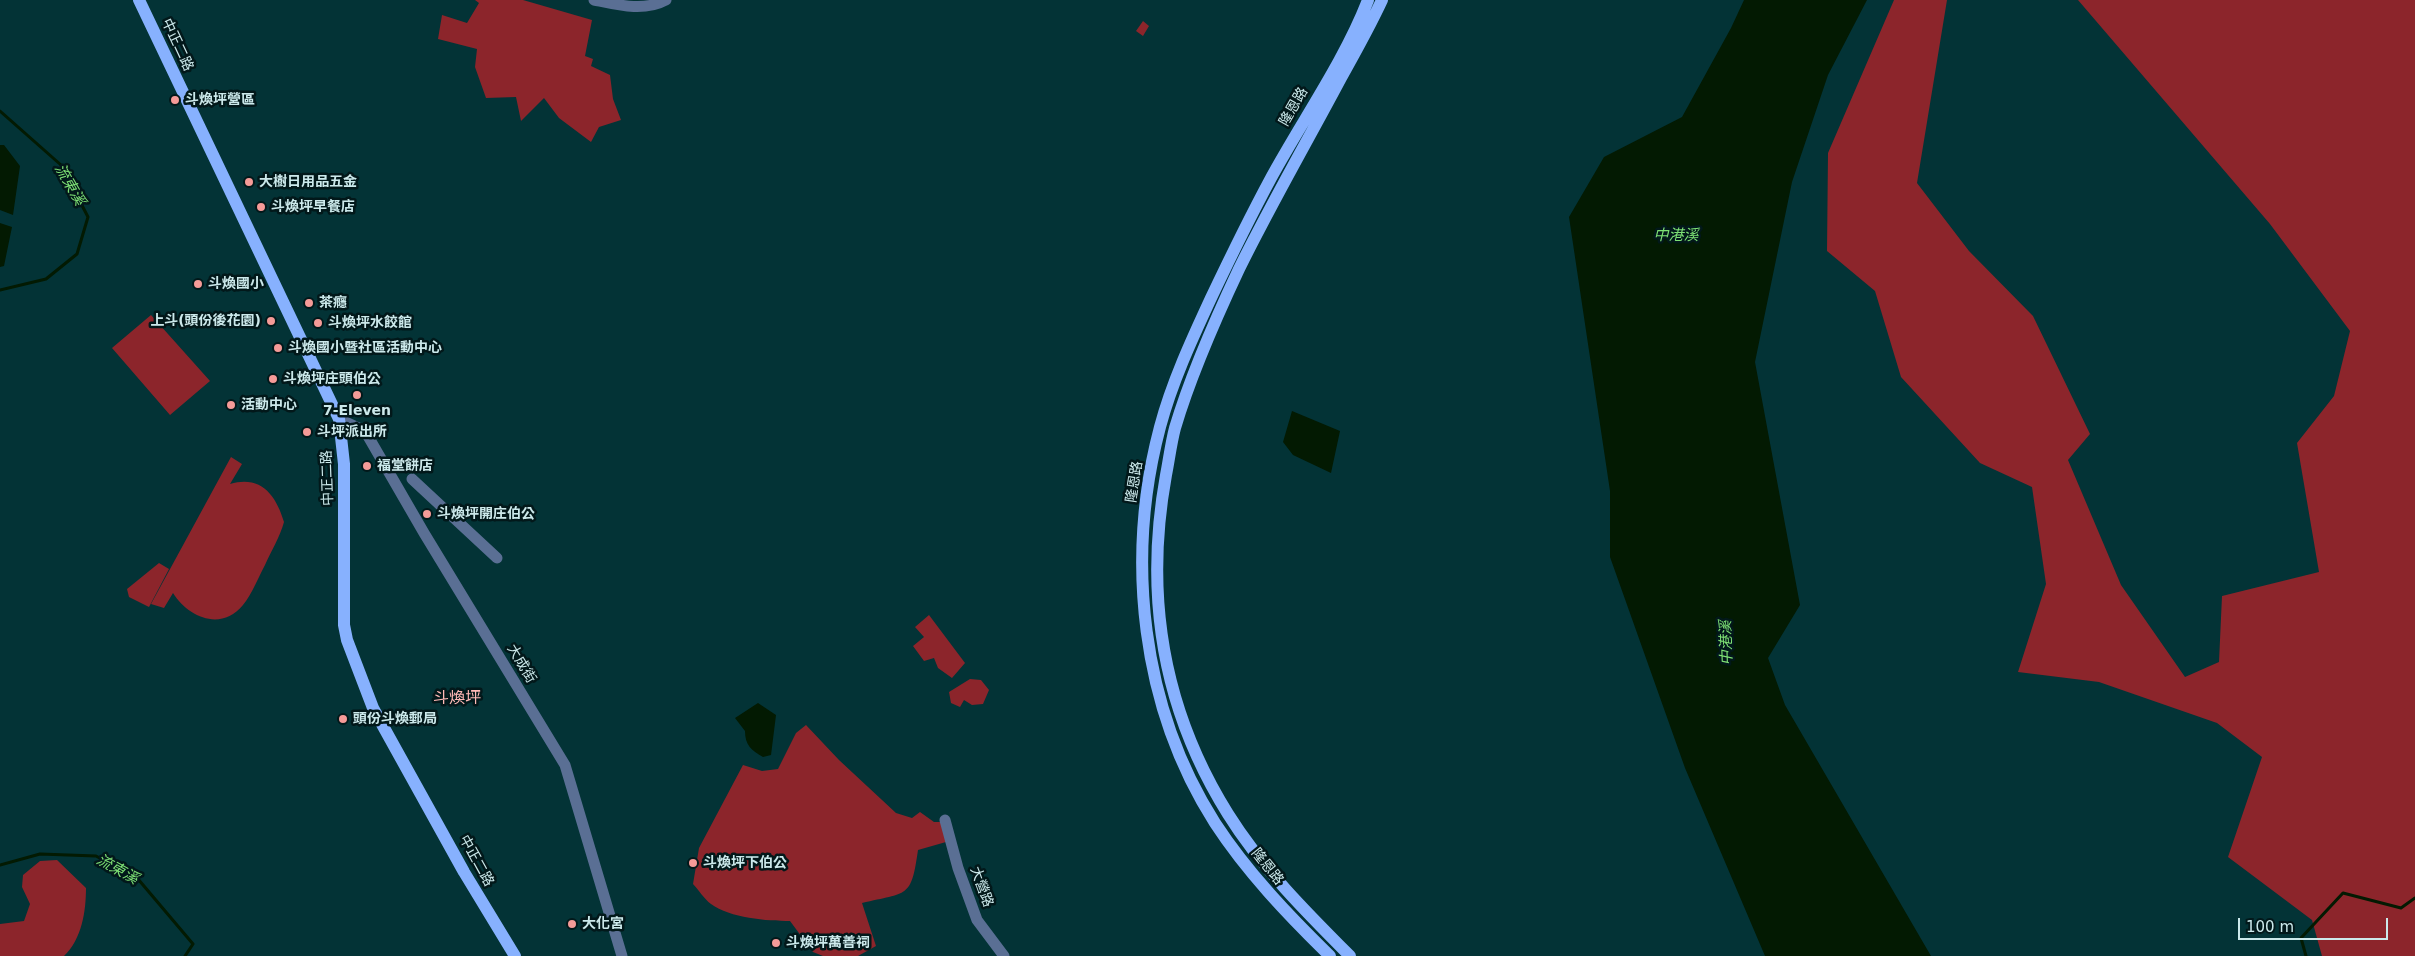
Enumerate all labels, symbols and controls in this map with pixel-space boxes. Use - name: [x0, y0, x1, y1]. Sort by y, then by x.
- street label: 中正二路: [158, 16, 196, 74]
- street label: 隆恩路: [1276, 85, 1312, 129]
- place label: 斗煥坪營區: [185, 92, 255, 108]
- marker: 斗煥坪營區: [169, 94, 181, 106]
- water label: 流東溪: [50, 161, 88, 209]
- place label: 大樹日用品五金: [259, 174, 357, 190]
- marker: 大樹日用品五金: [243, 176, 255, 188]
- place label: 斗煥坪早餐店: [271, 199, 355, 215]
- marker: 斗煥坪早餐店: [255, 201, 267, 213]
- water label: 中港溪: [1654, 227, 1698, 245]
- place label: 斗煥國小: [208, 276, 264, 292]
- marker: 斗煥國小: [192, 278, 204, 290]
- place label: 茶癮: [319, 295, 347, 311]
- marker: 茶癮: [303, 297, 315, 309]
- place label: 上斗(頭份後花園): [150, 313, 261, 329]
- marker: 上斗(頭份後花園): [265, 315, 277, 327]
- place label: 斗煥坪水餃館: [328, 315, 412, 331]
- marker: 斗煥坪水餃館: [312, 317, 324, 329]
- place label: 斗煥國小暨社區活動中心: [288, 340, 442, 356]
- marker: 斗煥國小暨社區活動中心: [272, 342, 284, 354]
- place label: 斗煥坪庄頭伯公: [283, 371, 381, 387]
- marker: 斗煥坪庄頭伯公: [267, 373, 279, 385]
- marker: 7-Eleven: [351, 389, 363, 401]
- place label: 活動中心: [241, 397, 297, 413]
- marker: 活動中心: [225, 399, 237, 411]
- place label: 7-Eleven: [323, 403, 391, 419]
- place label: 斗坪派出所: [317, 424, 387, 440]
- marker: 斗坪派出所: [301, 426, 313, 438]
- street label: 中正二路: [319, 450, 337, 506]
- place label: 福堂餅店: [377, 458, 433, 474]
- marker: 福堂餅店: [361, 460, 373, 472]
- street label: 隆恩路: [1123, 460, 1147, 504]
- place label: 斗煥坪開庄伯公: [437, 506, 535, 522]
- marker: 斗煥坪開庄伯公: [421, 508, 433, 520]
- water label: 中港溪: [1717, 620, 1737, 666]
- street label: 大成街: [503, 642, 539, 686]
- district label: 斗煥坪: [433, 689, 481, 709]
- place label: 頭份斗煥郵局: [353, 711, 437, 727]
- marker: 頭份斗煥郵局: [337, 713, 349, 725]
- street label: 中正二路: [455, 832, 497, 890]
- street label: 隆恩路: [1247, 845, 1287, 889]
- water label: 流東溪: [93, 851, 141, 889]
- place label: 斗煥坪下伯公: [703, 855, 787, 871]
- marker: 斗煥坪下伯公: [687, 857, 699, 869]
- street label: 大營路: [966, 864, 996, 910]
- scale bar: [2240, 908, 2390, 940]
- place label: 大化宮: [582, 916, 624, 932]
- marker: 大化宮: [566, 918, 578, 930]
- text: 100 m: [2246, 918, 2294, 936]
- place label: 斗煥坪萬善祠: [786, 935, 870, 951]
- marker: 斗煥坪萬善祠: [770, 937, 782, 949]

